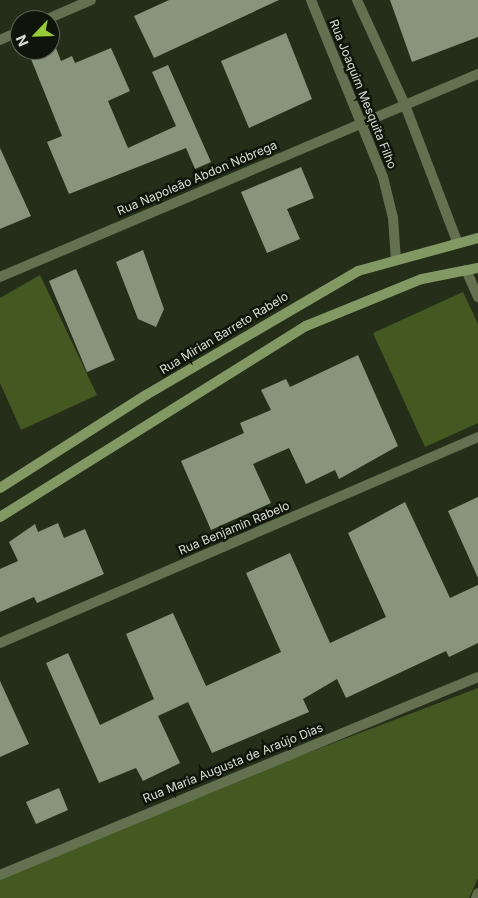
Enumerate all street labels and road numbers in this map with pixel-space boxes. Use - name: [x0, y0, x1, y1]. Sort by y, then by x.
- street label: Rua Joaquim Mesquita Filho: [326, 17, 400, 171]
- street label: Rua Napoleão Abdon Nóbrega: [115, 138, 279, 218]
- street label: Rua Mirian Barreto Rabelo: [157, 289, 291, 377]
- street label: Rua Benjamin Rabelo: [176, 498, 292, 558]
- street label: Rua Maria Augusta de Araújo Dias: [141, 720, 325, 806]

